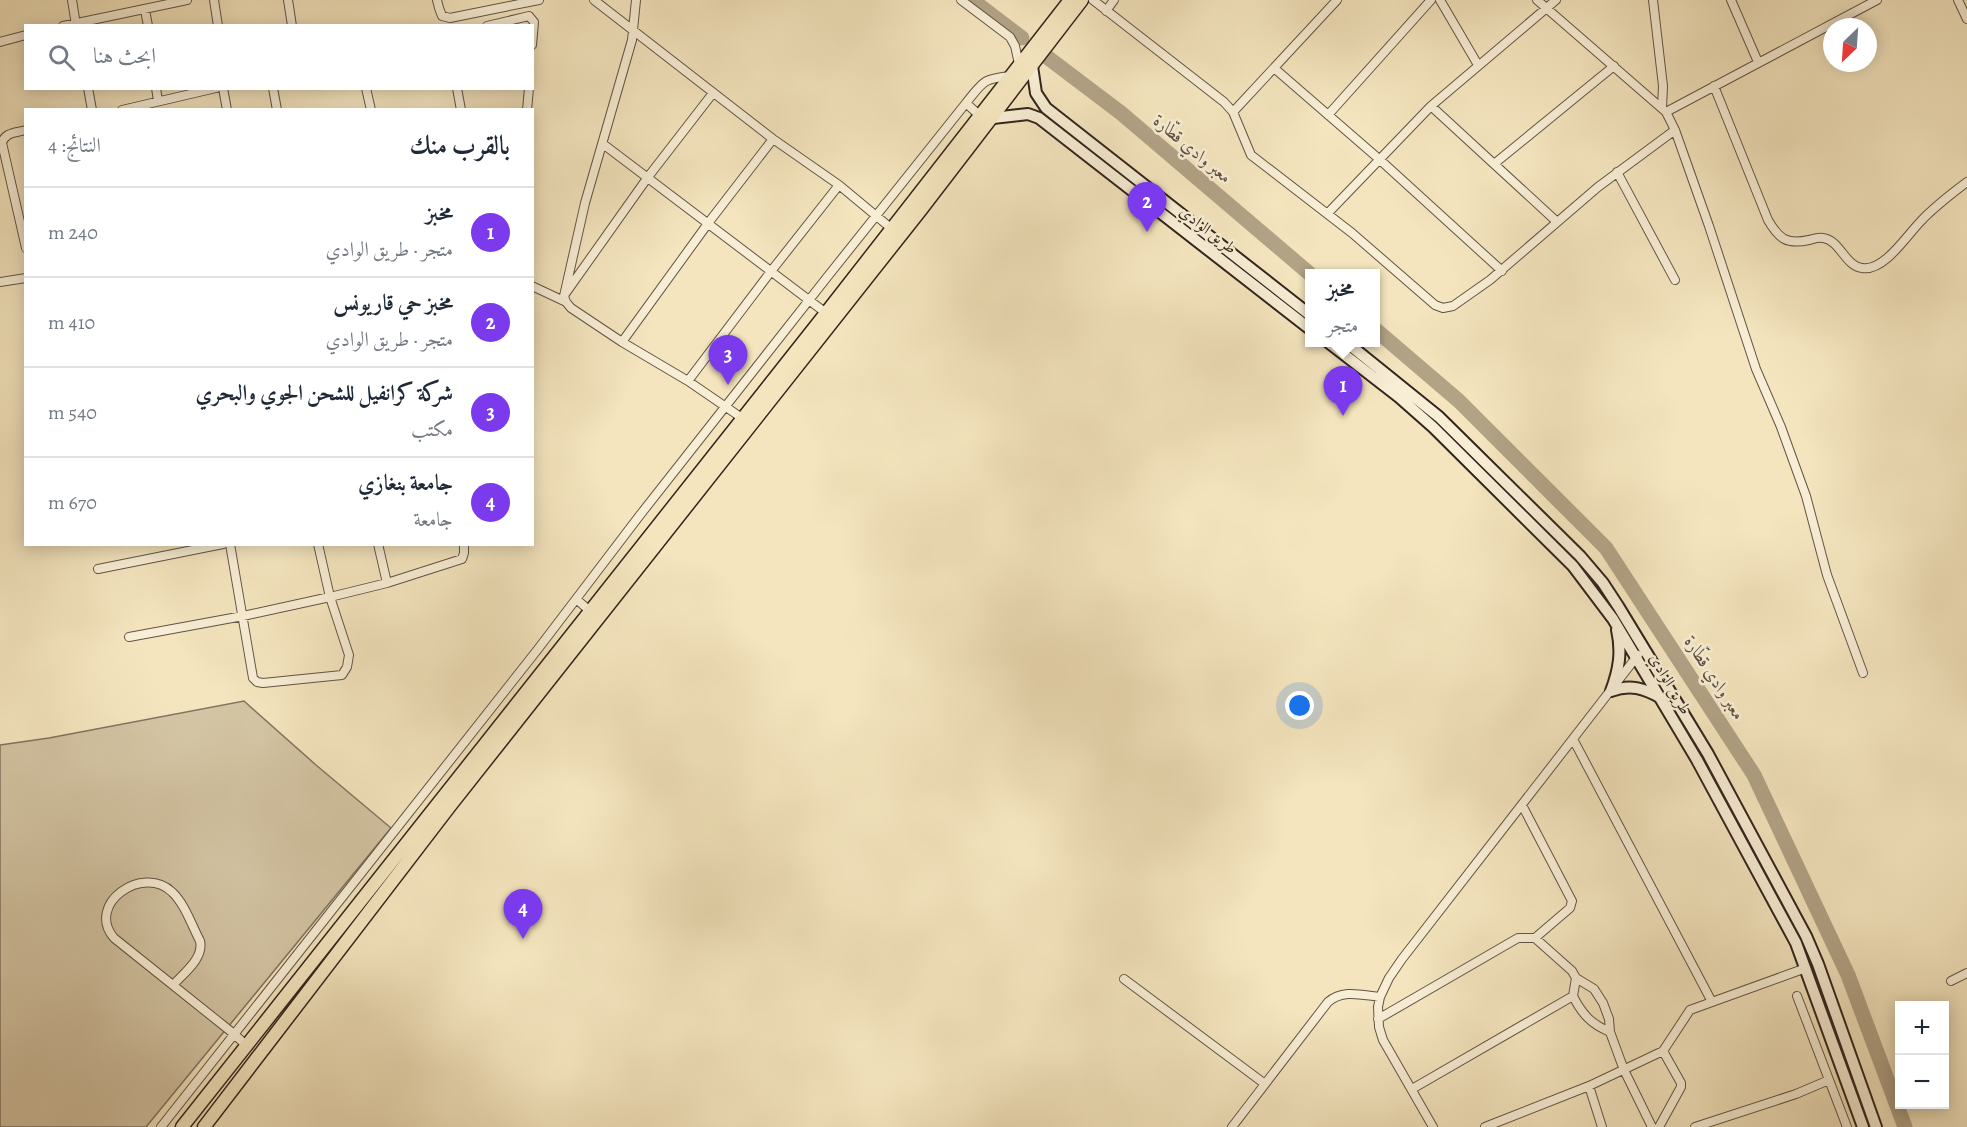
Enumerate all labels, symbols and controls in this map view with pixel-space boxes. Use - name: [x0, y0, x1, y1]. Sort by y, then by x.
- north arrow: [1823, 18, 1877, 72]
- search box: [24, 24, 534, 90]
- icon: search: [45, 41, 78, 74]
- text: ابحث هنا: [93, 41, 156, 71]
- water label: معبر وادي قطّارة: [1146, 108, 1238, 191]
- text: بالقرب منك: [409, 128, 510, 163]
- text: النتائج: 4: [48, 132, 101, 159]
- pin: 2: [1128, 182, 1166, 232]
- text: مخبز: [426, 198, 453, 228]
- street label: طريق الوادي: [1174, 201, 1241, 260]
- text: 240 m: [48, 219, 98, 246]
- text: 1: [487, 219, 494, 246]
- text: متجر · طريق الوادي: [326, 236, 453, 263]
- popup: [1305, 269, 1380, 347]
- text: مخبز: [1327, 274, 1354, 304]
- text: مخبز حي قاريونس: [333, 288, 453, 318]
- text: 410 m: [48, 309, 95, 336]
- text: 2: [486, 309, 495, 336]
- text: متجر: [1327, 312, 1358, 339]
- text: متجر · طريق الوادي: [326, 326, 453, 353]
- pin: 3: [708, 336, 748, 385]
- pin: 1: [1324, 366, 1362, 416]
- text: شركة كرانفيل للشحن الجوي والبحري: [196, 378, 453, 408]
- text: 540 m: [48, 399, 97, 426]
- text: 3: [486, 399, 495, 426]
- text: مكتب: [411, 416, 453, 443]
- text: جامعة بنغازي: [358, 468, 453, 498]
- text: 670 m: [48, 489, 97, 516]
- text: 4: [486, 489, 495, 516]
- text: جامعة: [414, 506, 453, 533]
- water label: معبر وادي قطّارة: [1676, 630, 1752, 726]
- street label: طريق الوادي: [1643, 649, 1696, 719]
- your location: [1285, 691, 1314, 720]
- pin: 4: [504, 890, 542, 939]
- map controls: [1895, 1001, 1949, 1109]
- button: +: [1895, 1001, 1949, 1055]
- button: −: [1895, 1055, 1949, 1109]

